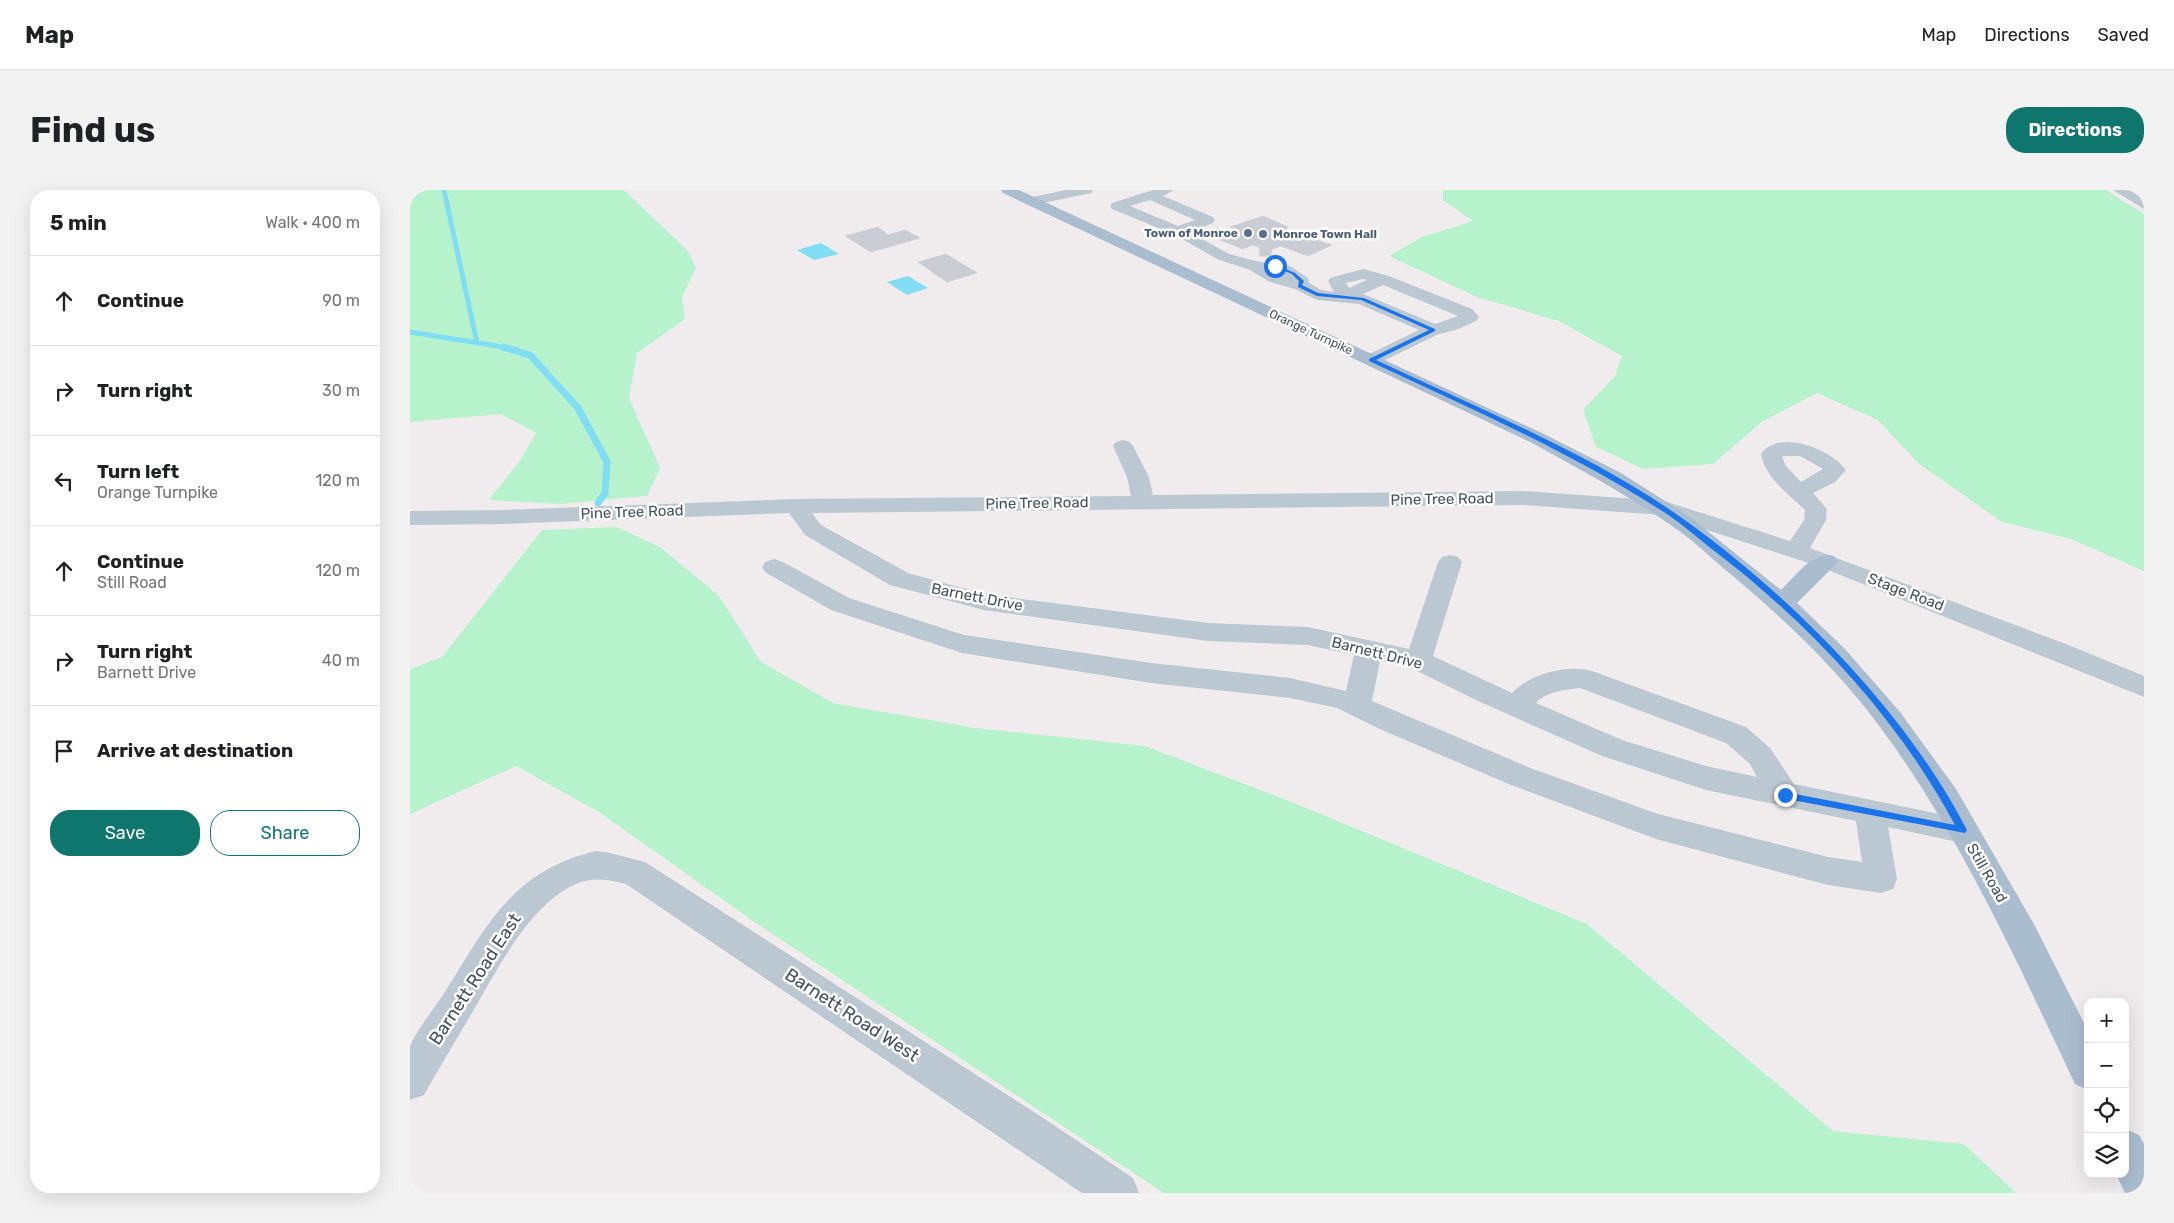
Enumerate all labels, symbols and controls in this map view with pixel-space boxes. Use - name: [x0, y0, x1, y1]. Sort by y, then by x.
- text: Map: [25, 21, 74, 49]
- text: Map: [1921, 24, 1956, 46]
- text: Directions: [1984, 24, 2070, 46]
- text: Saved: [2098, 24, 2149, 46]
- button: Directions: [2006, 107, 2144, 153]
- text: Find us: [30, 109, 155, 151]
- text: 5 min: [50, 210, 107, 235]
- text: Walk · 400 m: [265, 213, 360, 232]
- place label: Town of Monroe: [1144, 226, 1238, 240]
- marker: Town of Monroe: [1242, 227, 1254, 239]
- place label: Monroe Town Hall: [1273, 227, 1377, 241]
- marker: Monroe Town Hall: [1257, 228, 1269, 240]
- route start: [1264, 255, 1287, 278]
- icon: ahead: [50, 287, 78, 315]
- text: Continue: [97, 289, 184, 312]
- text: 90 m: [322, 291, 360, 310]
- street label: Orange Turnpike: [1267, 306, 1355, 358]
- icon: right: [50, 377, 78, 405]
- text: Turn right: [97, 379, 192, 402]
- text: 30 m: [322, 381, 360, 400]
- text: Turn left: [97, 460, 179, 483]
- icon: left: [50, 467, 78, 495]
- text: 120 m: [315, 471, 360, 490]
- text: Orange Turnpike: [97, 483, 218, 502]
- street label: Pine Tree Road: [1390, 489, 1494, 509]
- street label: Pine Tree Road: [985, 493, 1089, 513]
- street label: Pine Tree Road: [580, 501, 684, 523]
- text: Continue: [97, 550, 184, 573]
- icon: ahead: [50, 557, 78, 585]
- text: 120 m: [315, 561, 360, 580]
- street label: Stage Road: [1865, 569, 1947, 615]
- text: Still Road: [97, 573, 167, 592]
- street label: Barnett Drive: [930, 579, 1024, 615]
- street label: Barnett Drive: [1330, 633, 1424, 673]
- text: Turn right: [97, 640, 192, 663]
- icon: right: [50, 647, 78, 675]
- text: 40 m: [322, 651, 360, 670]
- text: Barnett Drive: [97, 663, 196, 682]
- icon: arrive: [50, 737, 78, 765]
- text: Arrive at destination: [97, 739, 293, 762]
- route end: [1774, 784, 1797, 807]
- button: Save: [50, 810, 200, 856]
- button: Share: [210, 810, 360, 856]
- street label: Still Road: [1963, 840, 2011, 906]
- street label: Barnett Road East: [424, 909, 526, 1049]
- street label: Barnett Road West: [781, 963, 923, 1067]
- map controls: [2084, 998, 2129, 1178]
- button: +: [2084, 998, 2129, 1043]
- button: −: [2084, 1043, 2129, 1088]
- button: locate: [2084, 1088, 2129, 1133]
- button: layers: [2084, 1133, 2129, 1178]

